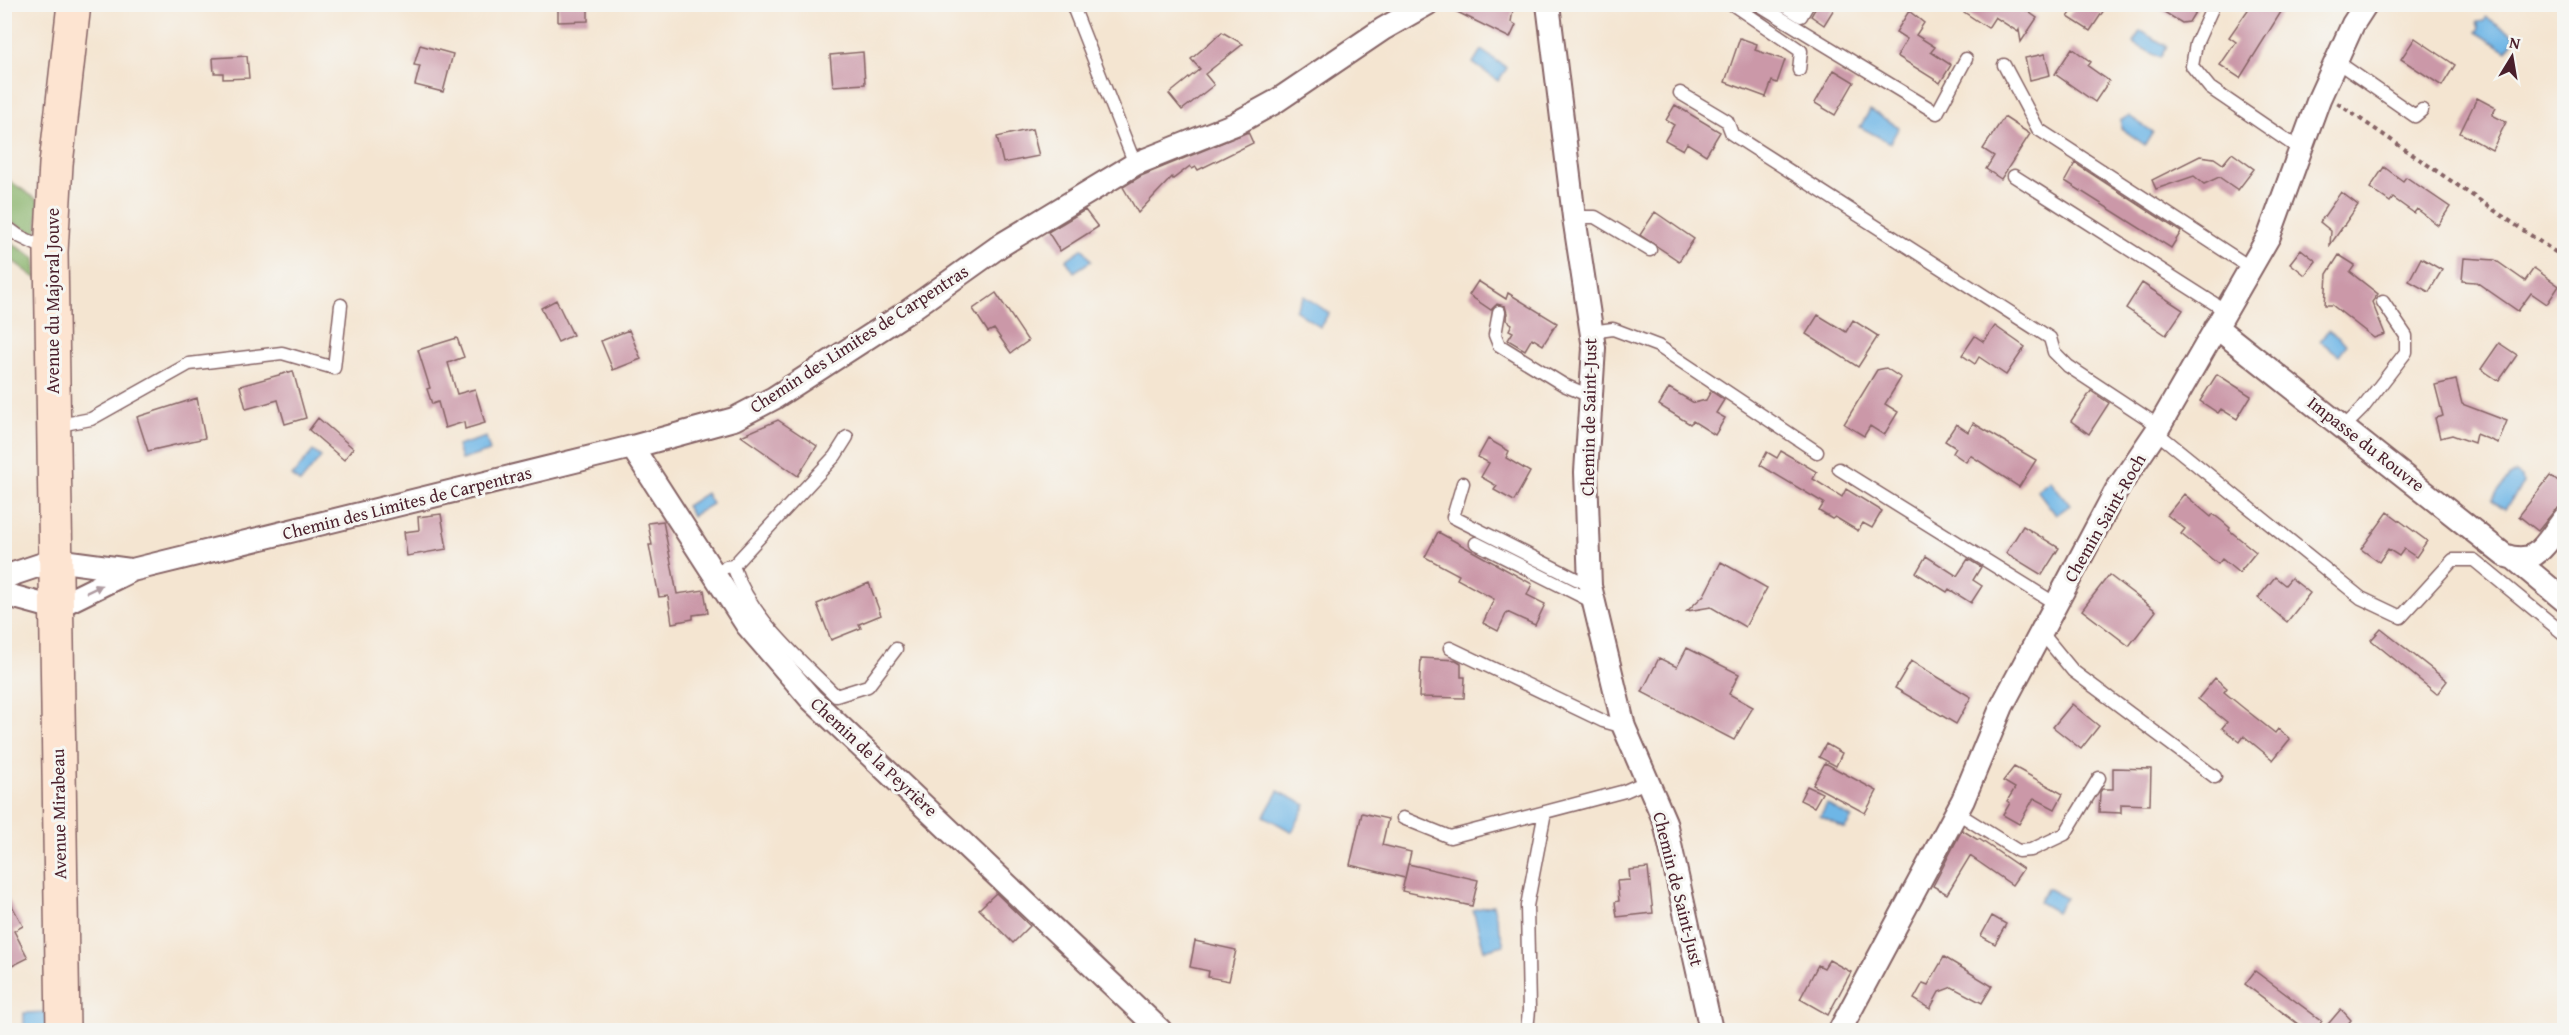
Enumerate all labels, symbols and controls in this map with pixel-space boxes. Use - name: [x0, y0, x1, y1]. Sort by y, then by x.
- north arrow: [2482, 27, 2542, 87]
- text: N: [2507, 29, 2523, 55]
- street label: Avenue du Majoral Jouve: [39, 208, 66, 394]
- street label: Chemin des Limites de Carpentras: [744, 258, 973, 420]
- street label: Chemin de Saint-Just: [1574, 337, 1603, 496]
- street label: Impasse du Rouvre: [2302, 389, 2431, 498]
- street label: Chemin Saint-Roch: [2057, 448, 2152, 587]
- street label: Chemin des Limites de Carpentras: [279, 458, 534, 547]
- one-way arrow: [85, 584, 102, 593]
- street label: Chemin de la Peyrière: [805, 690, 944, 823]
- street label: Avenue Mirabeau: [44, 748, 73, 880]
- street label: Chemin de Saint-Just: [1646, 809, 1711, 969]

